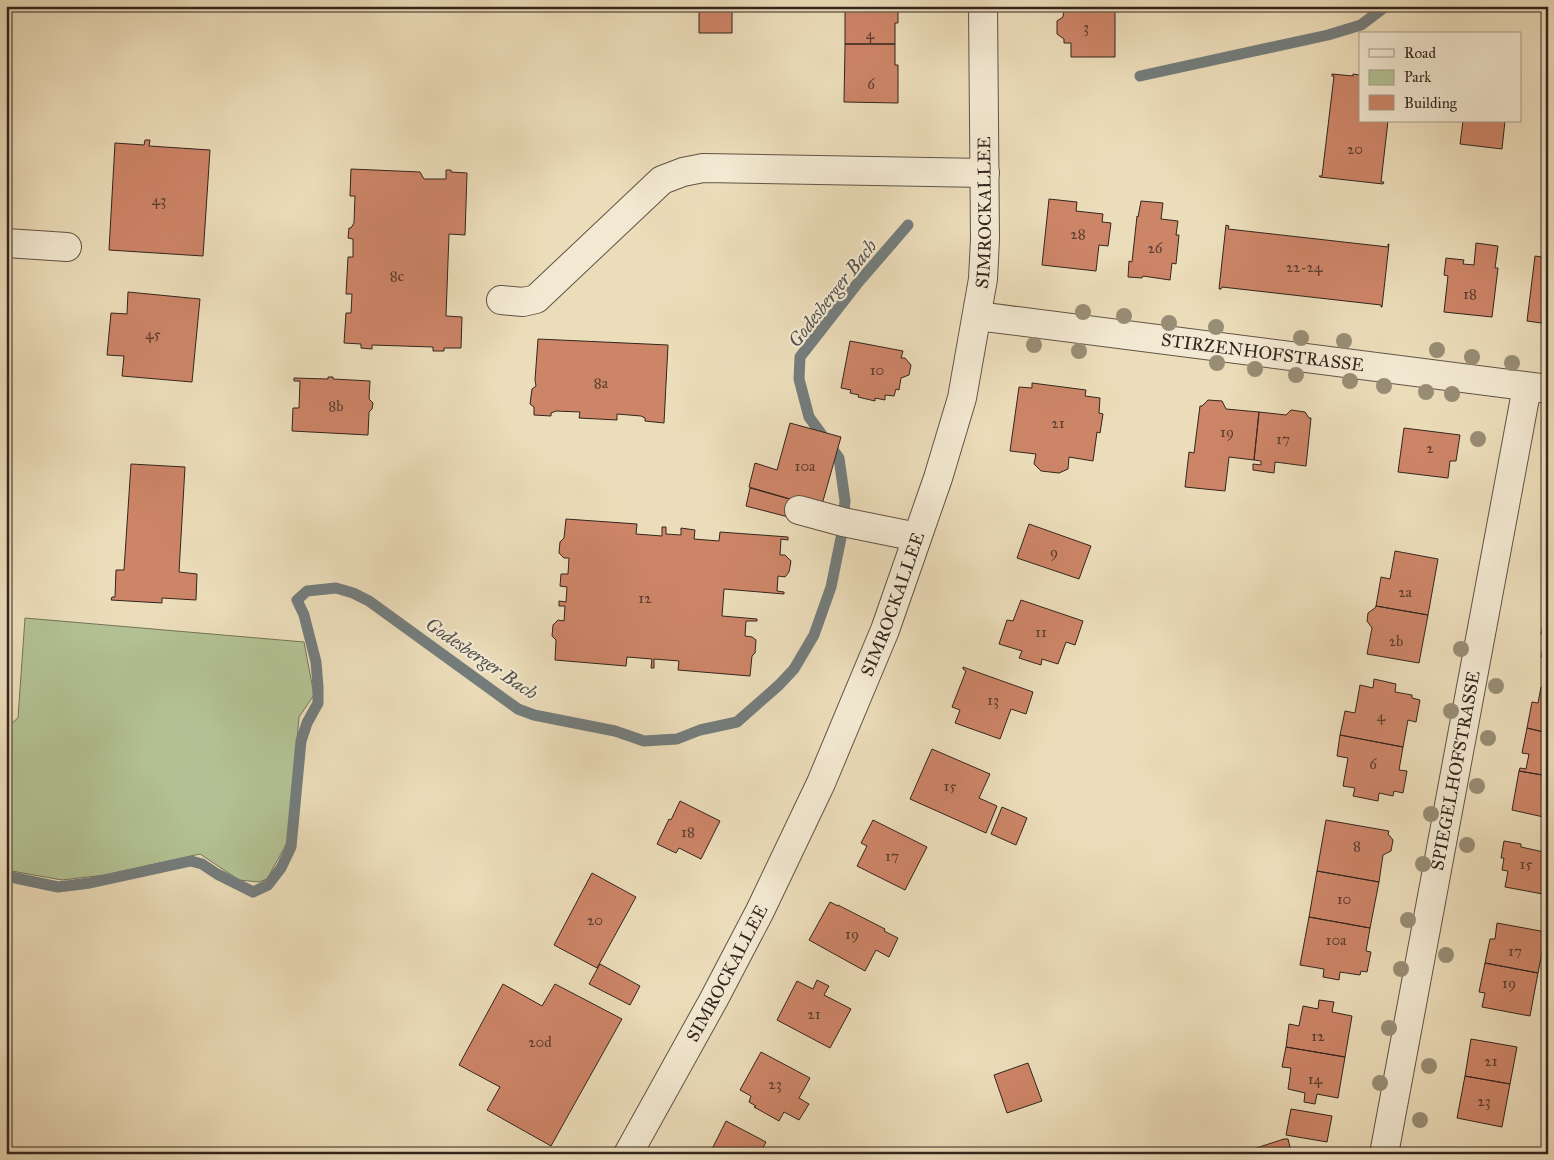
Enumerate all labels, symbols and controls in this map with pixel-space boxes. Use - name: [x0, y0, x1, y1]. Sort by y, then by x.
- house number: 3: [1083, 18, 1089, 36]
- house number: 4: [866, 25, 875, 43]
- legend: [1359, 32, 1522, 122]
- text: Road: [1404, 44, 1436, 62]
- text: Park: [1404, 68, 1431, 86]
- house number: 6: [867, 75, 876, 93]
- text: Building: [1404, 94, 1458, 112]
- street label: SIMROCKALLEE: [970, 136, 996, 290]
- house number: 20: [1347, 140, 1363, 158]
- house number: 43: [152, 191, 166, 209]
- house number: 28: [1070, 225, 1086, 243]
- water label: Godesberger Bach: [783, 235, 882, 352]
- house number: 26: [1147, 239, 1164, 257]
- house number: 22-24: [1286, 258, 1323, 276]
- house number: 8c: [390, 267, 404, 285]
- house number: 18: [1463, 285, 1477, 303]
- house number: 45: [145, 325, 161, 343]
- street label: STIRZENHOFSTRASSE: [1160, 329, 1366, 376]
- house number: 10: [870, 361, 884, 379]
- house number: 8a: [594, 374, 609, 392]
- house number: 8b: [328, 397, 344, 415]
- house number: 21: [1051, 414, 1065, 432]
- house number: 19: [1220, 423, 1234, 441]
- house number: 17: [1276, 430, 1290, 448]
- house number: 2: [1426, 439, 1434, 457]
- house number: 10a: [795, 457, 816, 475]
- street label: SIMROCKALLEE: [856, 529, 929, 680]
- house number: 9: [1050, 543, 1058, 561]
- house number: 2a: [1398, 583, 1413, 601]
- house number: 12: [638, 589, 652, 607]
- water label: Godesberger Bach: [421, 612, 542, 704]
- house number: 11: [1035, 623, 1047, 641]
- house number: 2b: [1389, 632, 1403, 650]
- street label: SPIEGELHOFSTRASSE: [1426, 669, 1485, 872]
- house number: 13: [987, 691, 999, 709]
- house number: 4: [1377, 707, 1386, 725]
- house number: 6: [1369, 755, 1378, 773]
- house number: 15: [944, 777, 956, 795]
- house number: 18: [681, 823, 695, 841]
- house number: 8: [1353, 837, 1361, 855]
- house number: 17: [885, 847, 899, 865]
- house number: 15: [1520, 855, 1532, 873]
- house number: 10: [1337, 890, 1351, 908]
- street label: SIMROCKALLEE: [681, 901, 772, 1046]
- house number: 20: [587, 911, 603, 929]
- house number: 19: [845, 925, 859, 943]
- house number: 10a: [1326, 931, 1347, 949]
- house number: 17: [1508, 942, 1522, 960]
- house number: 19: [1502, 974, 1516, 992]
- house number: 21: [807, 1005, 821, 1023]
- house number: 12: [1311, 1027, 1325, 1045]
- house number: 20d: [528, 1033, 552, 1051]
- house number: 21: [1484, 1052, 1498, 1070]
- house number: 14: [1308, 1070, 1323, 1088]
- house number: 23: [768, 1075, 782, 1093]
- house number: 23: [1477, 1092, 1491, 1110]

